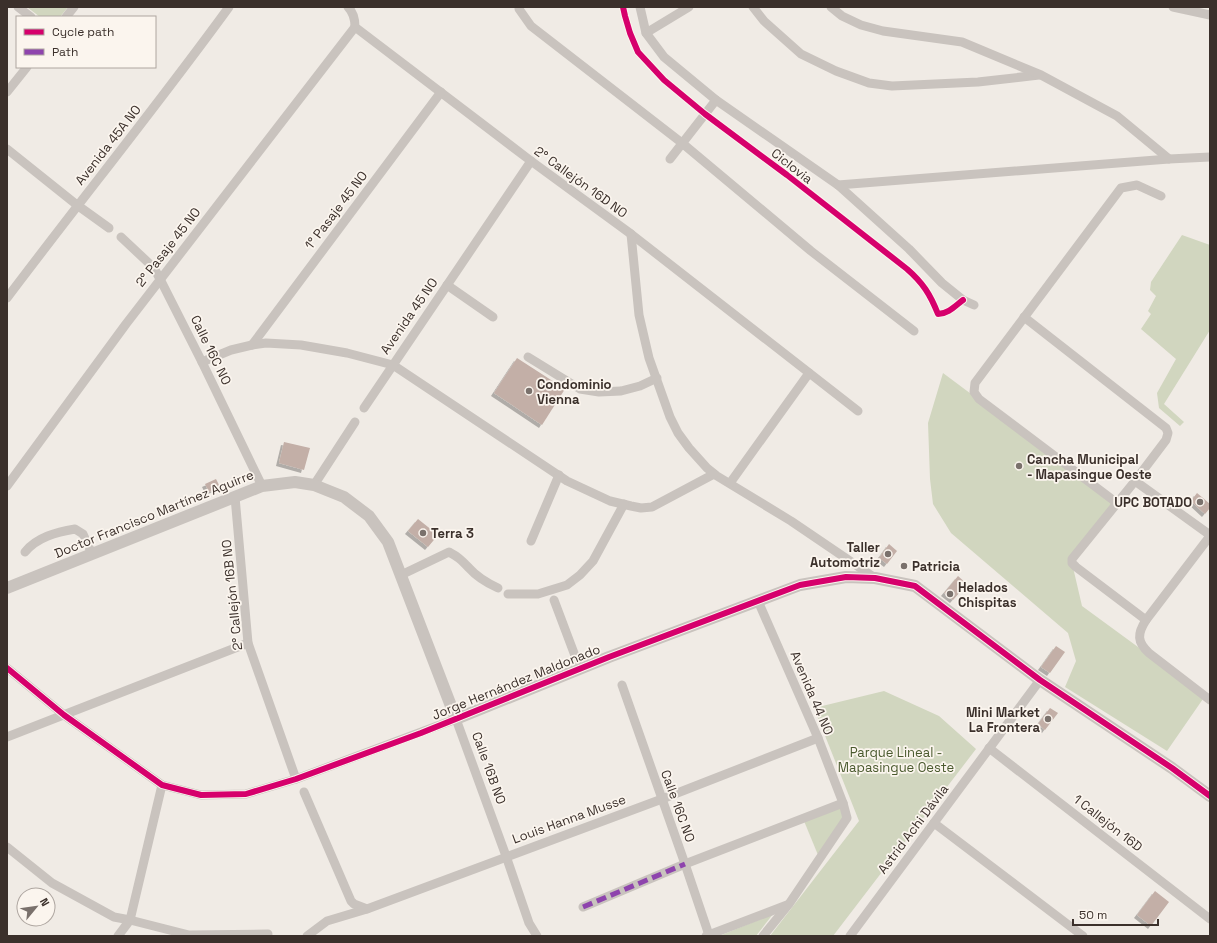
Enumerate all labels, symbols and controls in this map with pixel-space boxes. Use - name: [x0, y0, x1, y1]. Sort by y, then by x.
- legend: [16, 16, 156, 68]
- text: Cycle path: [52, 24, 114, 40]
- text: Path: [52, 44, 78, 60]
- street label: Avenida 45A NO: [71, 101, 145, 189]
- street label: 2° Callejón 16D NO: [531, 142, 631, 222]
- street label: Ciclovia: [768, 145, 817, 188]
- street label: 1° Pasaje 45 NO: [301, 167, 371, 253]
- street label: 2° Pasaje 45 NO: [132, 204, 204, 290]
- street label: Avenida 45 NO: [376, 275, 442, 357]
- street label: Calle 16C NO: [187, 312, 235, 388]
- place label: Condominio Vienna: [537, 376, 612, 408]
- marker: Condominio Vienna: [524, 386, 534, 396]
- place label: Cancha Municipal - Mapasingue Oeste: [1027, 451, 1152, 483]
- marker: Cancha Municipal - Mapasingue Oeste: [1014, 461, 1024, 471]
- street label: Doctor Francisco Martínez Aguirre: [52, 466, 256, 562]
- place label: UPC BOTADO: [1114, 494, 1192, 511]
- marker: UPC BOTADO: [1195, 497, 1205, 507]
- place label: Terra 3: [431, 525, 474, 542]
- marker: Terra 3: [418, 528, 428, 538]
- street label: 2° Callejón 16B NO: [218, 539, 246, 651]
- place label: Taller Automotriz: [810, 539, 880, 571]
- marker: Taller Automotriz: [883, 549, 893, 559]
- place label: Patricia: [912, 558, 960, 575]
- marker: Patricia: [899, 561, 909, 571]
- place label: Helados Chispitas: [958, 579, 1017, 611]
- marker: Helados Chispitas: [945, 589, 955, 599]
- street label: Jorge Hernández Maldonado: [429, 640, 603, 724]
- street label: Avenida 44 NO: [787, 648, 837, 738]
- place label: Mini Market La Frontera: [966, 704, 1040, 736]
- marker: Mini Market La Frontera: [1043, 714, 1053, 724]
- street label: Calle 16B NO: [468, 729, 510, 807]
- park label: Parque Lineal - Mapasingue Oeste: [838, 744, 954, 776]
- street label: Calle 16C NO: [657, 768, 699, 844]
- street label: Astrid Achi Dávila: [874, 781, 952, 877]
- street label: Louis Hanna Musse: [510, 791, 628, 847]
- street label: 1 Callejón 16D: [1070, 791, 1146, 855]
- north arrow: [16, 887, 56, 927]
- text: N: [37, 896, 53, 909]
- scale bar: [1073, 901, 1158, 927]
- text: 50 m: [1079, 907, 1107, 923]

